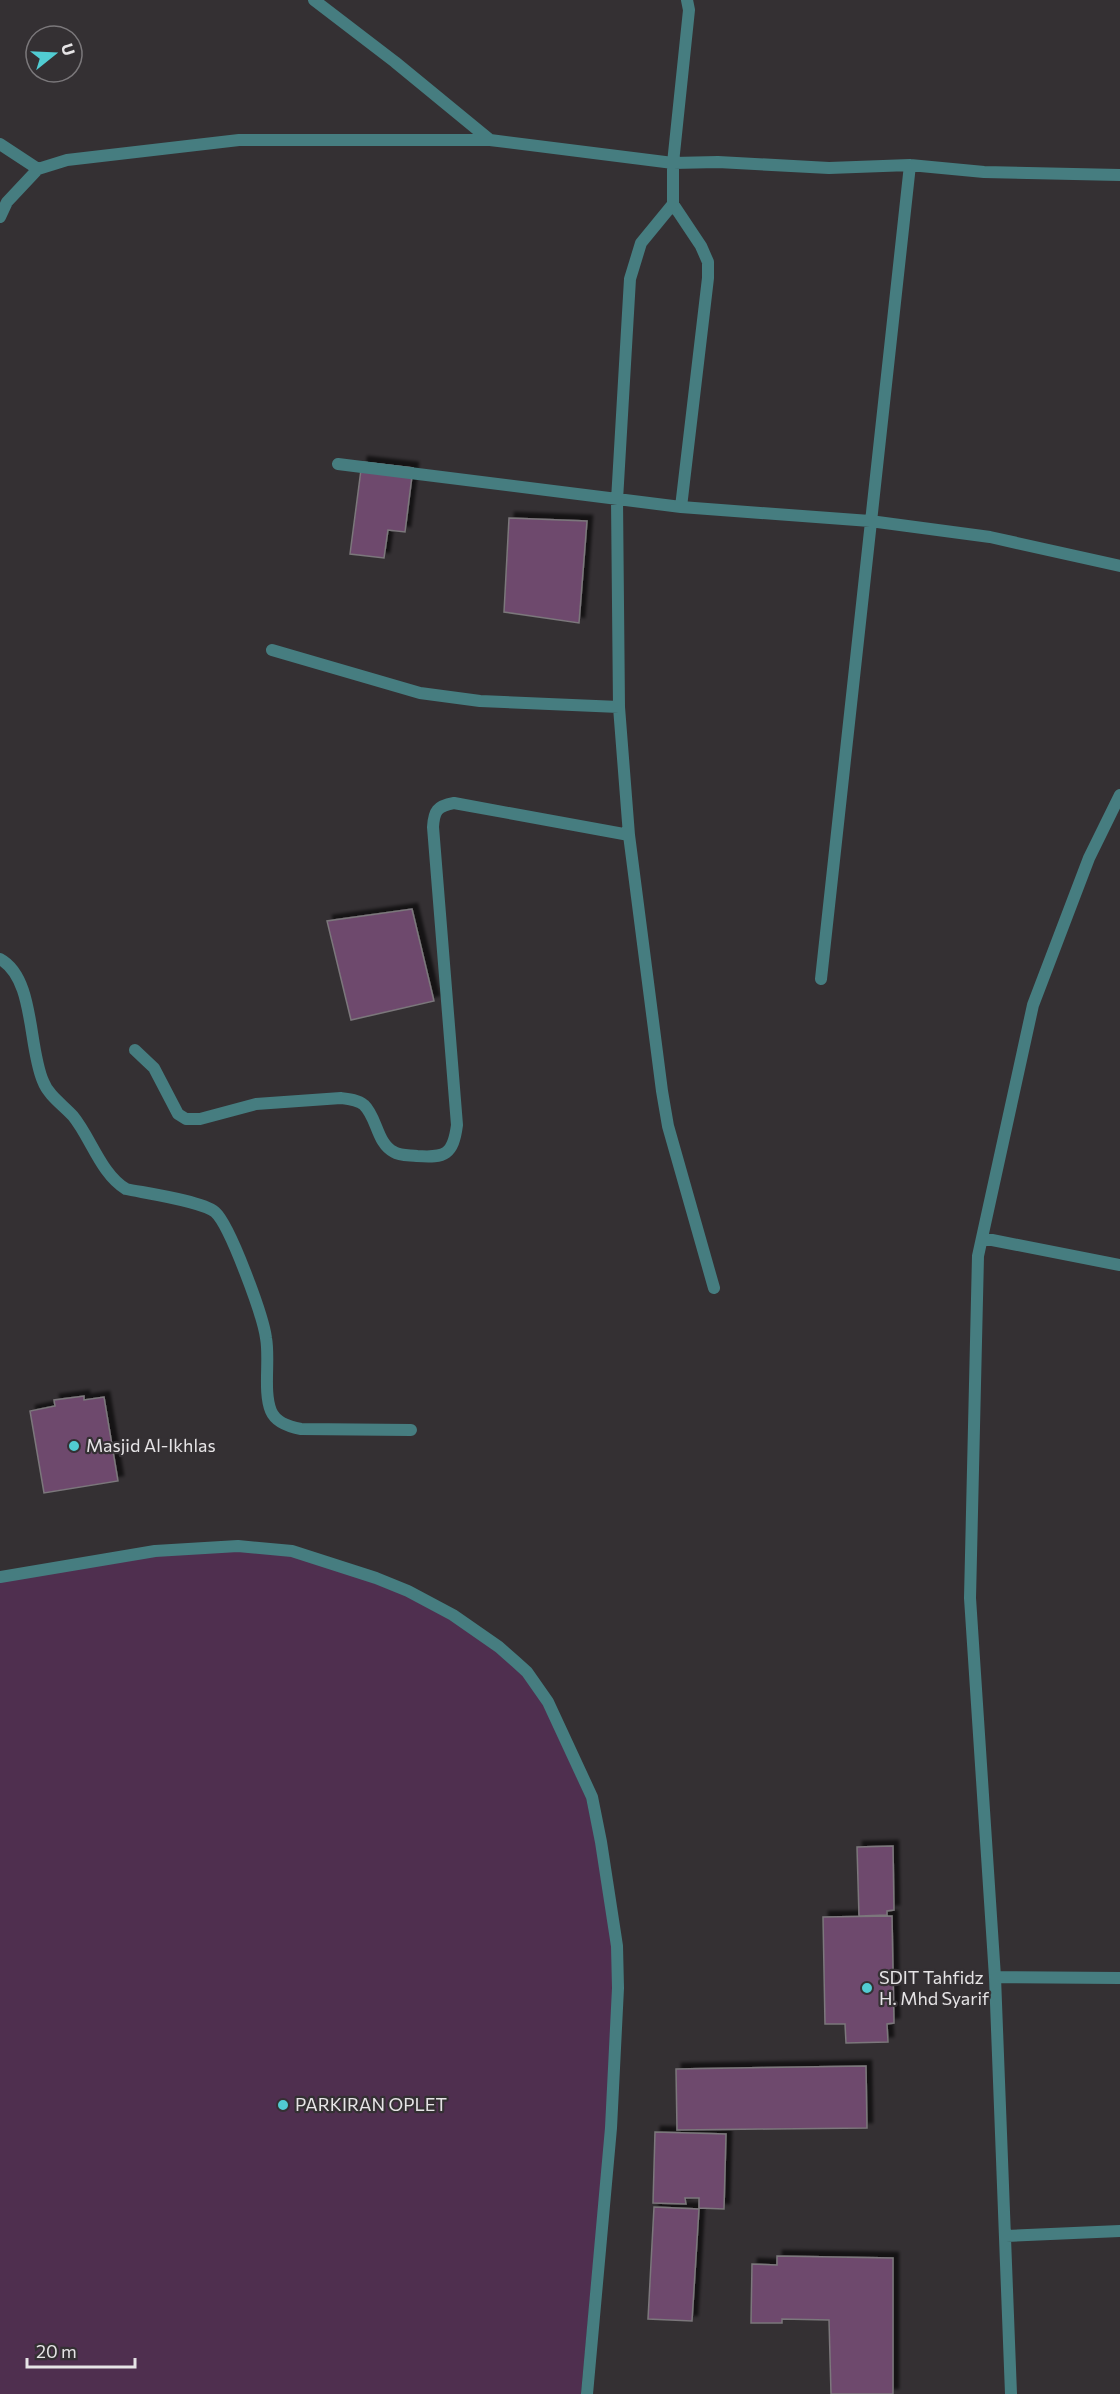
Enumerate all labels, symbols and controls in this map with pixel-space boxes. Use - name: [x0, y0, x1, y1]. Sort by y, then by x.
- north arrow: [24, 24, 84, 84]
- text: U: [58, 41, 80, 58]
- place label: Masjid Al-Ikhlas: [86, 1434, 216, 1456]
- marker: Masjid Al-Ikhlas: [67, 1439, 81, 1453]
- place label: SDIT Tahfidz H. Mhd Syarif: [879, 1966, 990, 2009]
- marker: SDIT Tahfidz H. Mhd Syarif: [860, 1981, 874, 1995]
- place label: PARKIRAN OPLET: [295, 2093, 447, 2115]
- marker: PARKIRAN OPLET: [276, 2098, 290, 2112]
- scale bar: [27, 2331, 135, 2369]
- text: 20 m: [36, 2340, 77, 2362]

